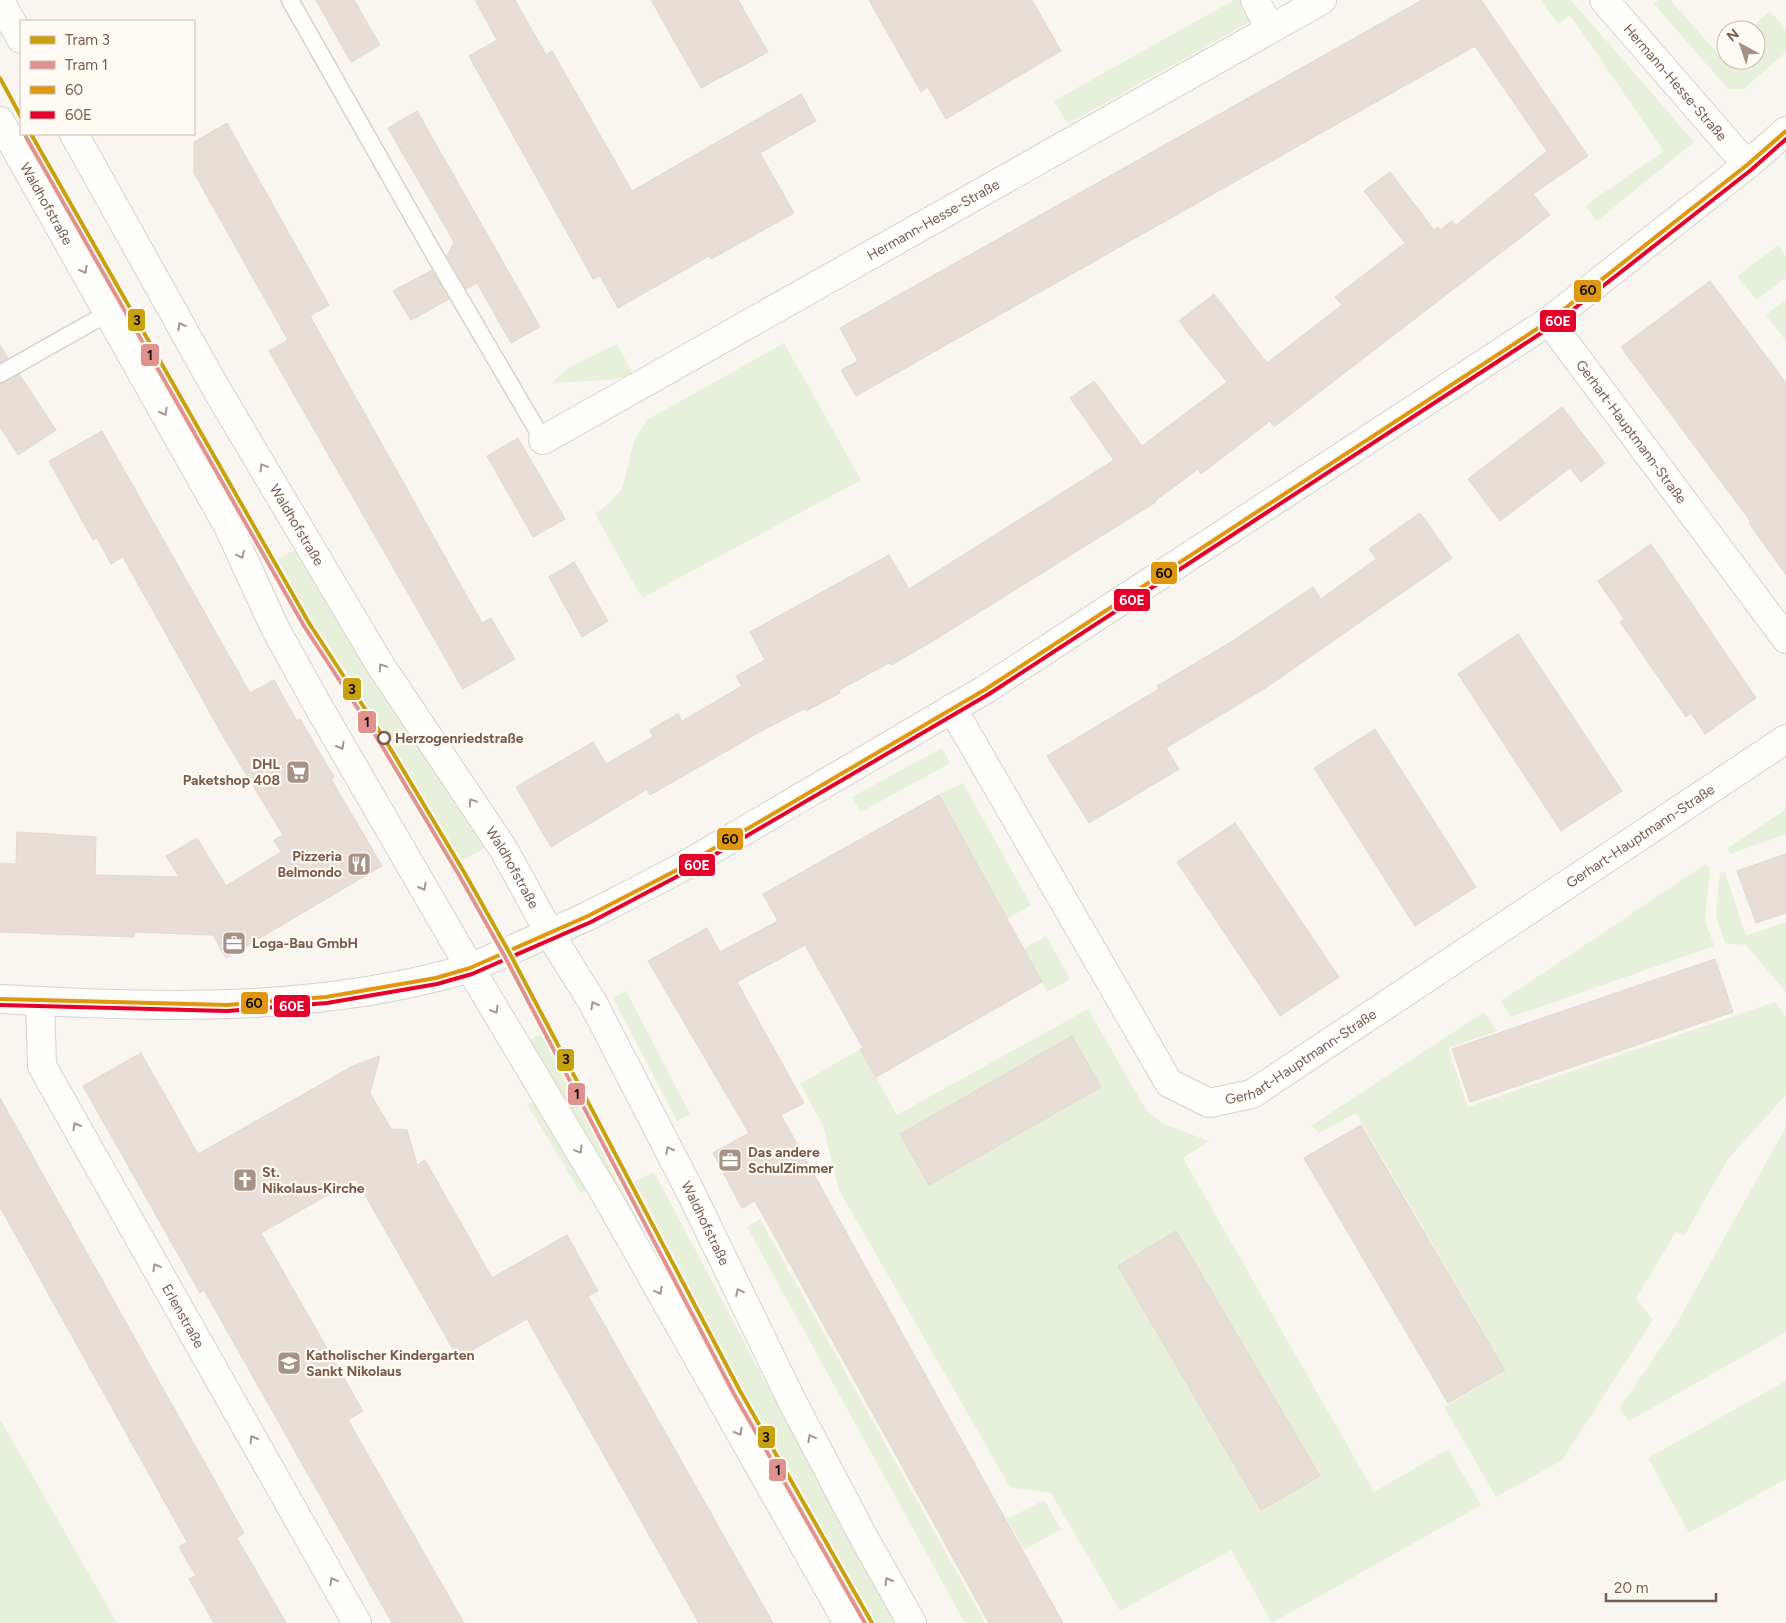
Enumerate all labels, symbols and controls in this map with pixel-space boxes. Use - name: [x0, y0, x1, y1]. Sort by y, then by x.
- legend: [20, 20, 195, 135]
- street label: Hermann-Hesse-Straße: [1620, 20, 1731, 145]
- north arrow: [1716, 20, 1766, 70]
- text: N: [1723, 25, 1743, 45]
- text: Tram 3: [65, 31, 110, 49]
- text: Tram 1: [65, 56, 108, 74]
- text: 60: [65, 81, 83, 99]
- text: 60E: [65, 106, 92, 124]
- street label: Waldhofstraße: [17, 160, 77, 248]
- street label: Hermann-Hesse-Straße: [864, 175, 1003, 264]
- one-way arrow: [78, 265, 88, 274]
- line badge: 60: [1573, 279, 1602, 303]
- text: 60: [1579, 282, 1597, 299]
- line badge: 3: [127, 308, 146, 332]
- line badge: 60E: [1539, 309, 1577, 333]
- text: 3: [133, 312, 141, 329]
- text: 60E: [1545, 313, 1571, 330]
- one-way arrow: [178, 323, 188, 332]
- line badge: 1: [140, 343, 160, 367]
- text: 1: [147, 347, 153, 364]
- street label: Gerhart-Hauptmann-Straße: [1572, 356, 1691, 507]
- one-way arrow: [158, 406, 168, 415]
- one-way arrow: [259, 463, 269, 472]
- street label: Waldhofstraße: [266, 481, 328, 569]
- one-way arrow: [235, 549, 245, 558]
- line badge: 60: [1150, 561, 1178, 585]
- text: 60: [1155, 565, 1173, 582]
- line badge: 60E: [1113, 588, 1151, 612]
- text: 60E: [1119, 592, 1145, 609]
- one-way arrow: [378, 663, 388, 672]
- line badge: 3: [342, 677, 362, 701]
- text: 3: [348, 681, 356, 698]
- line badge: 1: [357, 710, 377, 734]
- text: 1: [364, 714, 370, 731]
- place label: Herzogenriedstraße: [395, 730, 524, 747]
- marker: Herzogenriedstraße: [377, 731, 391, 745]
- one-way arrow: [335, 741, 345, 750]
- place label: DHL Paketshop 408: [183, 756, 280, 789]
- supermarket icon: DHL Paketshop 408: [285, 759, 311, 785]
- street label: Gerhart-Hauptmann-Straße: [1563, 780, 1718, 891]
- one-way arrow: [469, 798, 478, 808]
- street label: Waldhofstraße: [482, 823, 543, 912]
- line badge: 60: [716, 827, 744, 851]
- text: 60: [721, 831, 739, 848]
- place label: Pizzeria Belmondo: [277, 848, 342, 881]
- restaurant icon: Pizzeria Belmondo: [346, 851, 372, 877]
- line badge: 60E: [678, 853, 716, 877]
- text: 60E: [684, 857, 710, 874]
- one-way arrow: [416, 881, 426, 890]
- office icon: Loga-Bau GmbH: [221, 930, 247, 956]
- place label: Loga-Bau GmbH: [252, 935, 358, 952]
- line badge: 60: [240, 991, 269, 1015]
- line badge: 60E: [273, 994, 311, 1018]
- text: 60: [245, 995, 263, 1012]
- text: 60E: [279, 998, 305, 1015]
- one-way arrow: [590, 1002, 600, 1011]
- one-way arrow: [489, 1005, 499, 1014]
- street label: Gerhart-Hauptmann-Straße: [1224, 1005, 1380, 1108]
- line badge: 3: [556, 1048, 575, 1072]
- text: 3: [562, 1051, 570, 1068]
- line badge: 1: [567, 1082, 586, 1106]
- text: 1: [574, 1086, 580, 1103]
- one-way arrow: [72, 1122, 82, 1131]
- one-way arrow: [572, 1144, 582, 1153]
- place label: Das andere SchulZimmer: [748, 1144, 834, 1177]
- one-way arrow: [665, 1146, 675, 1155]
- office icon: Das andere SchulZimmer: [717, 1147, 743, 1173]
- place label: St. Nikolaus-Kirche: [262, 1164, 365, 1197]
- church icon: St. Nikolaus-Kirche: [232, 1167, 258, 1193]
- street label: Waldhofstraße: [678, 1178, 733, 1268]
- one-way arrow: [152, 1264, 162, 1273]
- street label: Erlenstraße: [158, 1281, 208, 1351]
- one-way arrow: [653, 1285, 663, 1294]
- one-way arrow: [735, 1288, 745, 1297]
- place label: Katholischer Kindergarten Sankt Nikolaus: [306, 1347, 475, 1380]
- school or university icon: Katholischer Kindergarten Sankt Nikolaus: [276, 1350, 302, 1376]
- line badge: 3: [757, 1425, 776, 1449]
- one-way arrow: [733, 1427, 743, 1436]
- text: 3: [762, 1429, 770, 1446]
- one-way arrow: [807, 1434, 817, 1443]
- one-way arrow: [250, 1436, 260, 1445]
- line badge: 1: [768, 1458, 787, 1482]
- text: 1: [775, 1462, 781, 1479]
- scale bar: [1606, 1570, 1716, 1602]
- one-way arrow: [330, 1577, 340, 1586]
- one-way arrow: [885, 1577, 895, 1586]
- text: 20 m: [1614, 1579, 1648, 1597]

